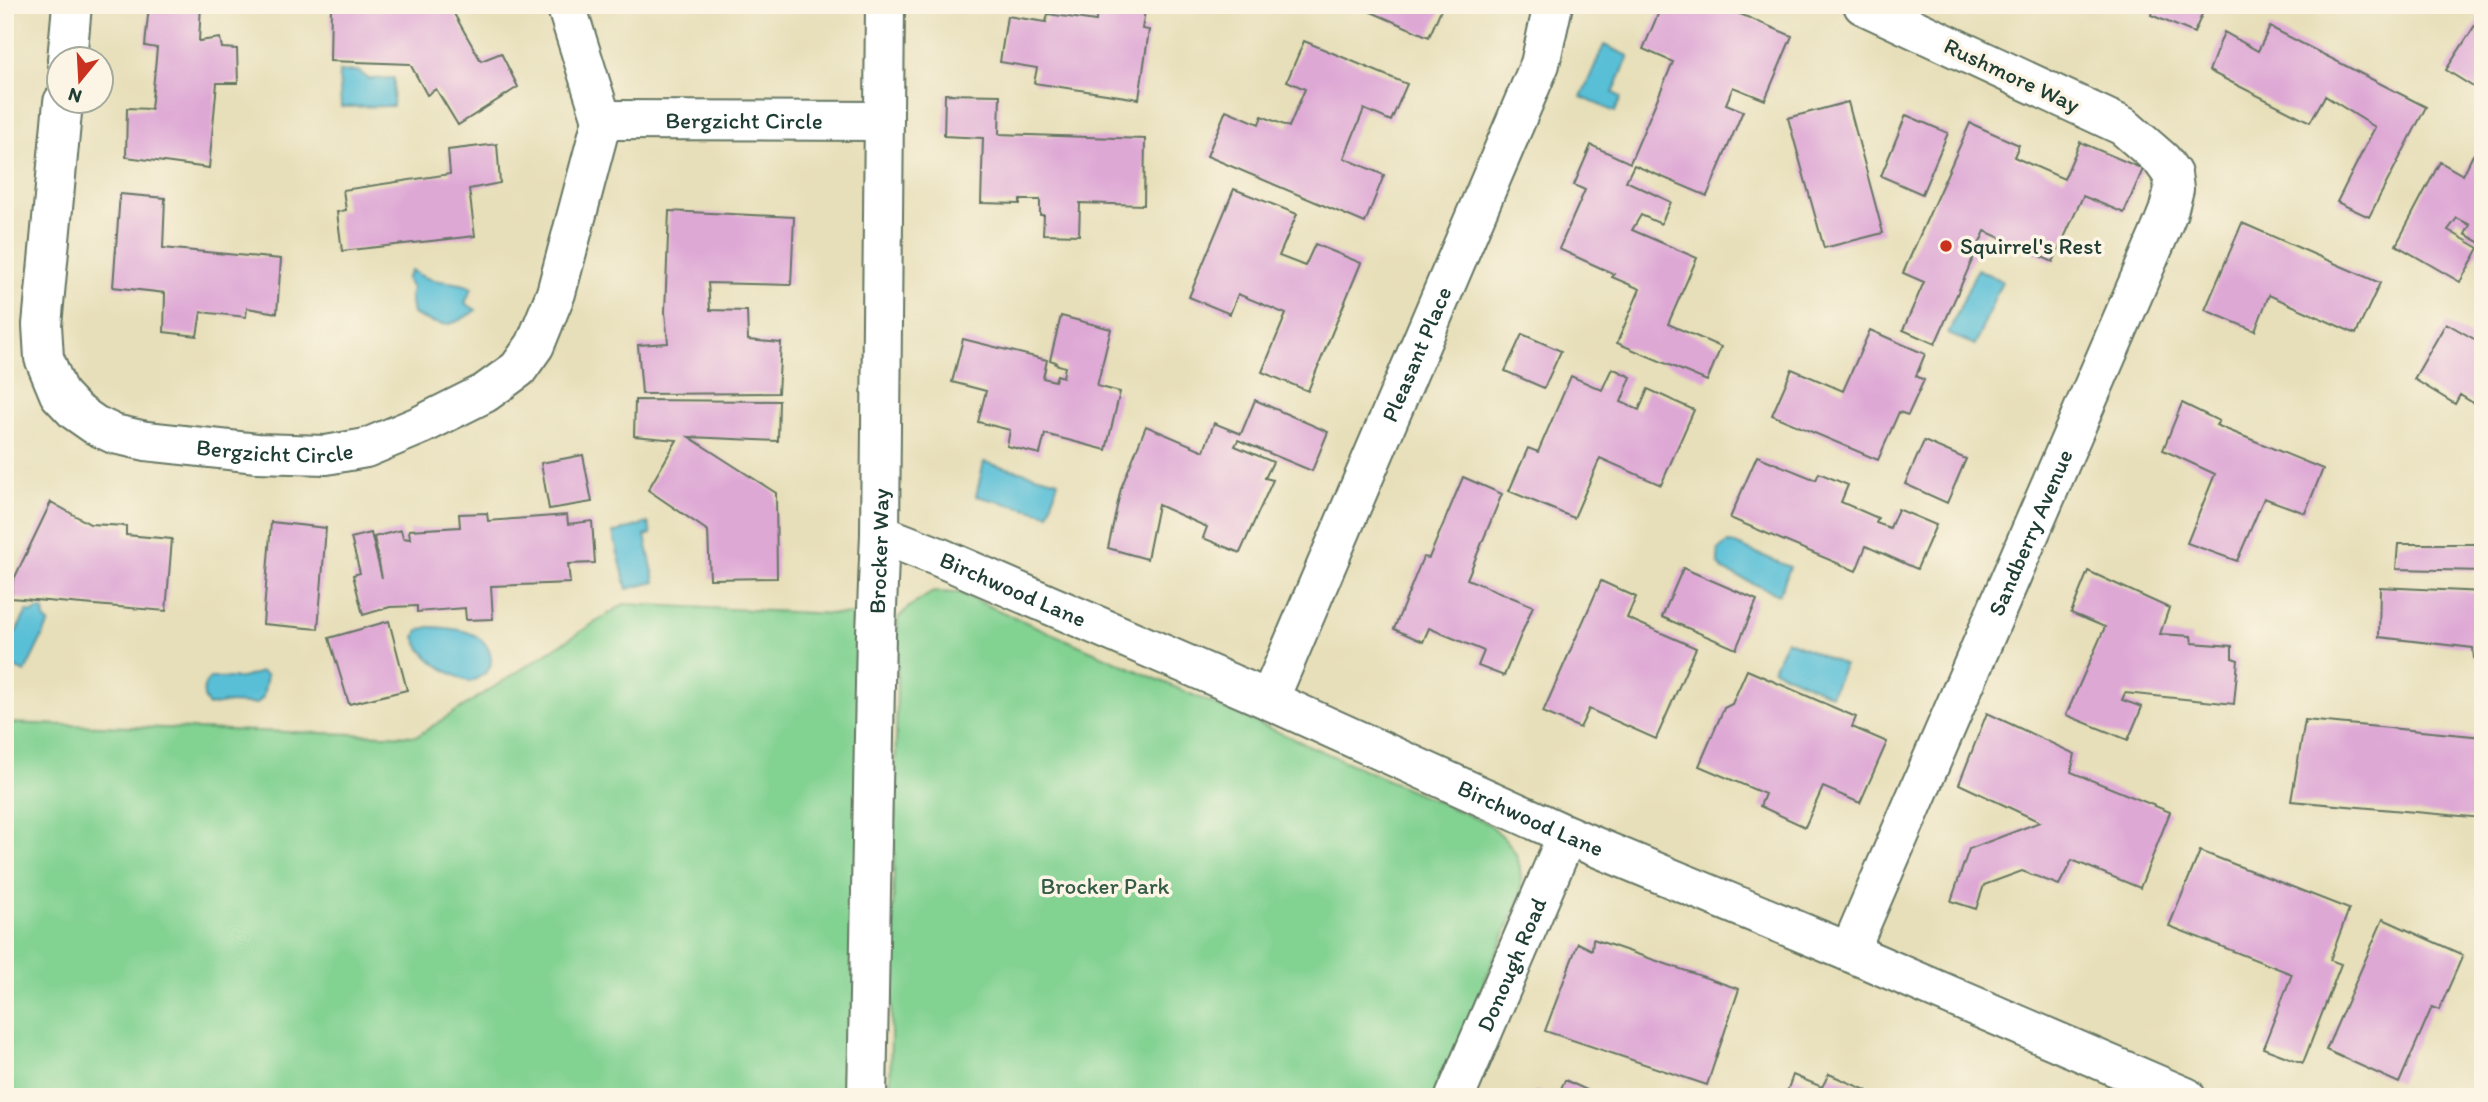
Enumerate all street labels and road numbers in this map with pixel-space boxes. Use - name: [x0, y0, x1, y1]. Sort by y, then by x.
- street label: Rushmore Way: [1940, 31, 2085, 119]
- street label: Bergzicht Circle: [665, 106, 823, 135]
- street label: Pleasant Place: [1375, 282, 1458, 426]
- street label: Bergzicht Circle: [195, 433, 355, 469]
- street label: Sandberry Avenue: [1982, 445, 2079, 620]
- street label: Brocker Way: [863, 488, 894, 615]
- street label: Birchwood Lane: [936, 545, 1091, 633]
- street label: Birchwood Lane: [1453, 773, 1608, 863]
- street label: Donough Road: [1471, 893, 1553, 1036]

